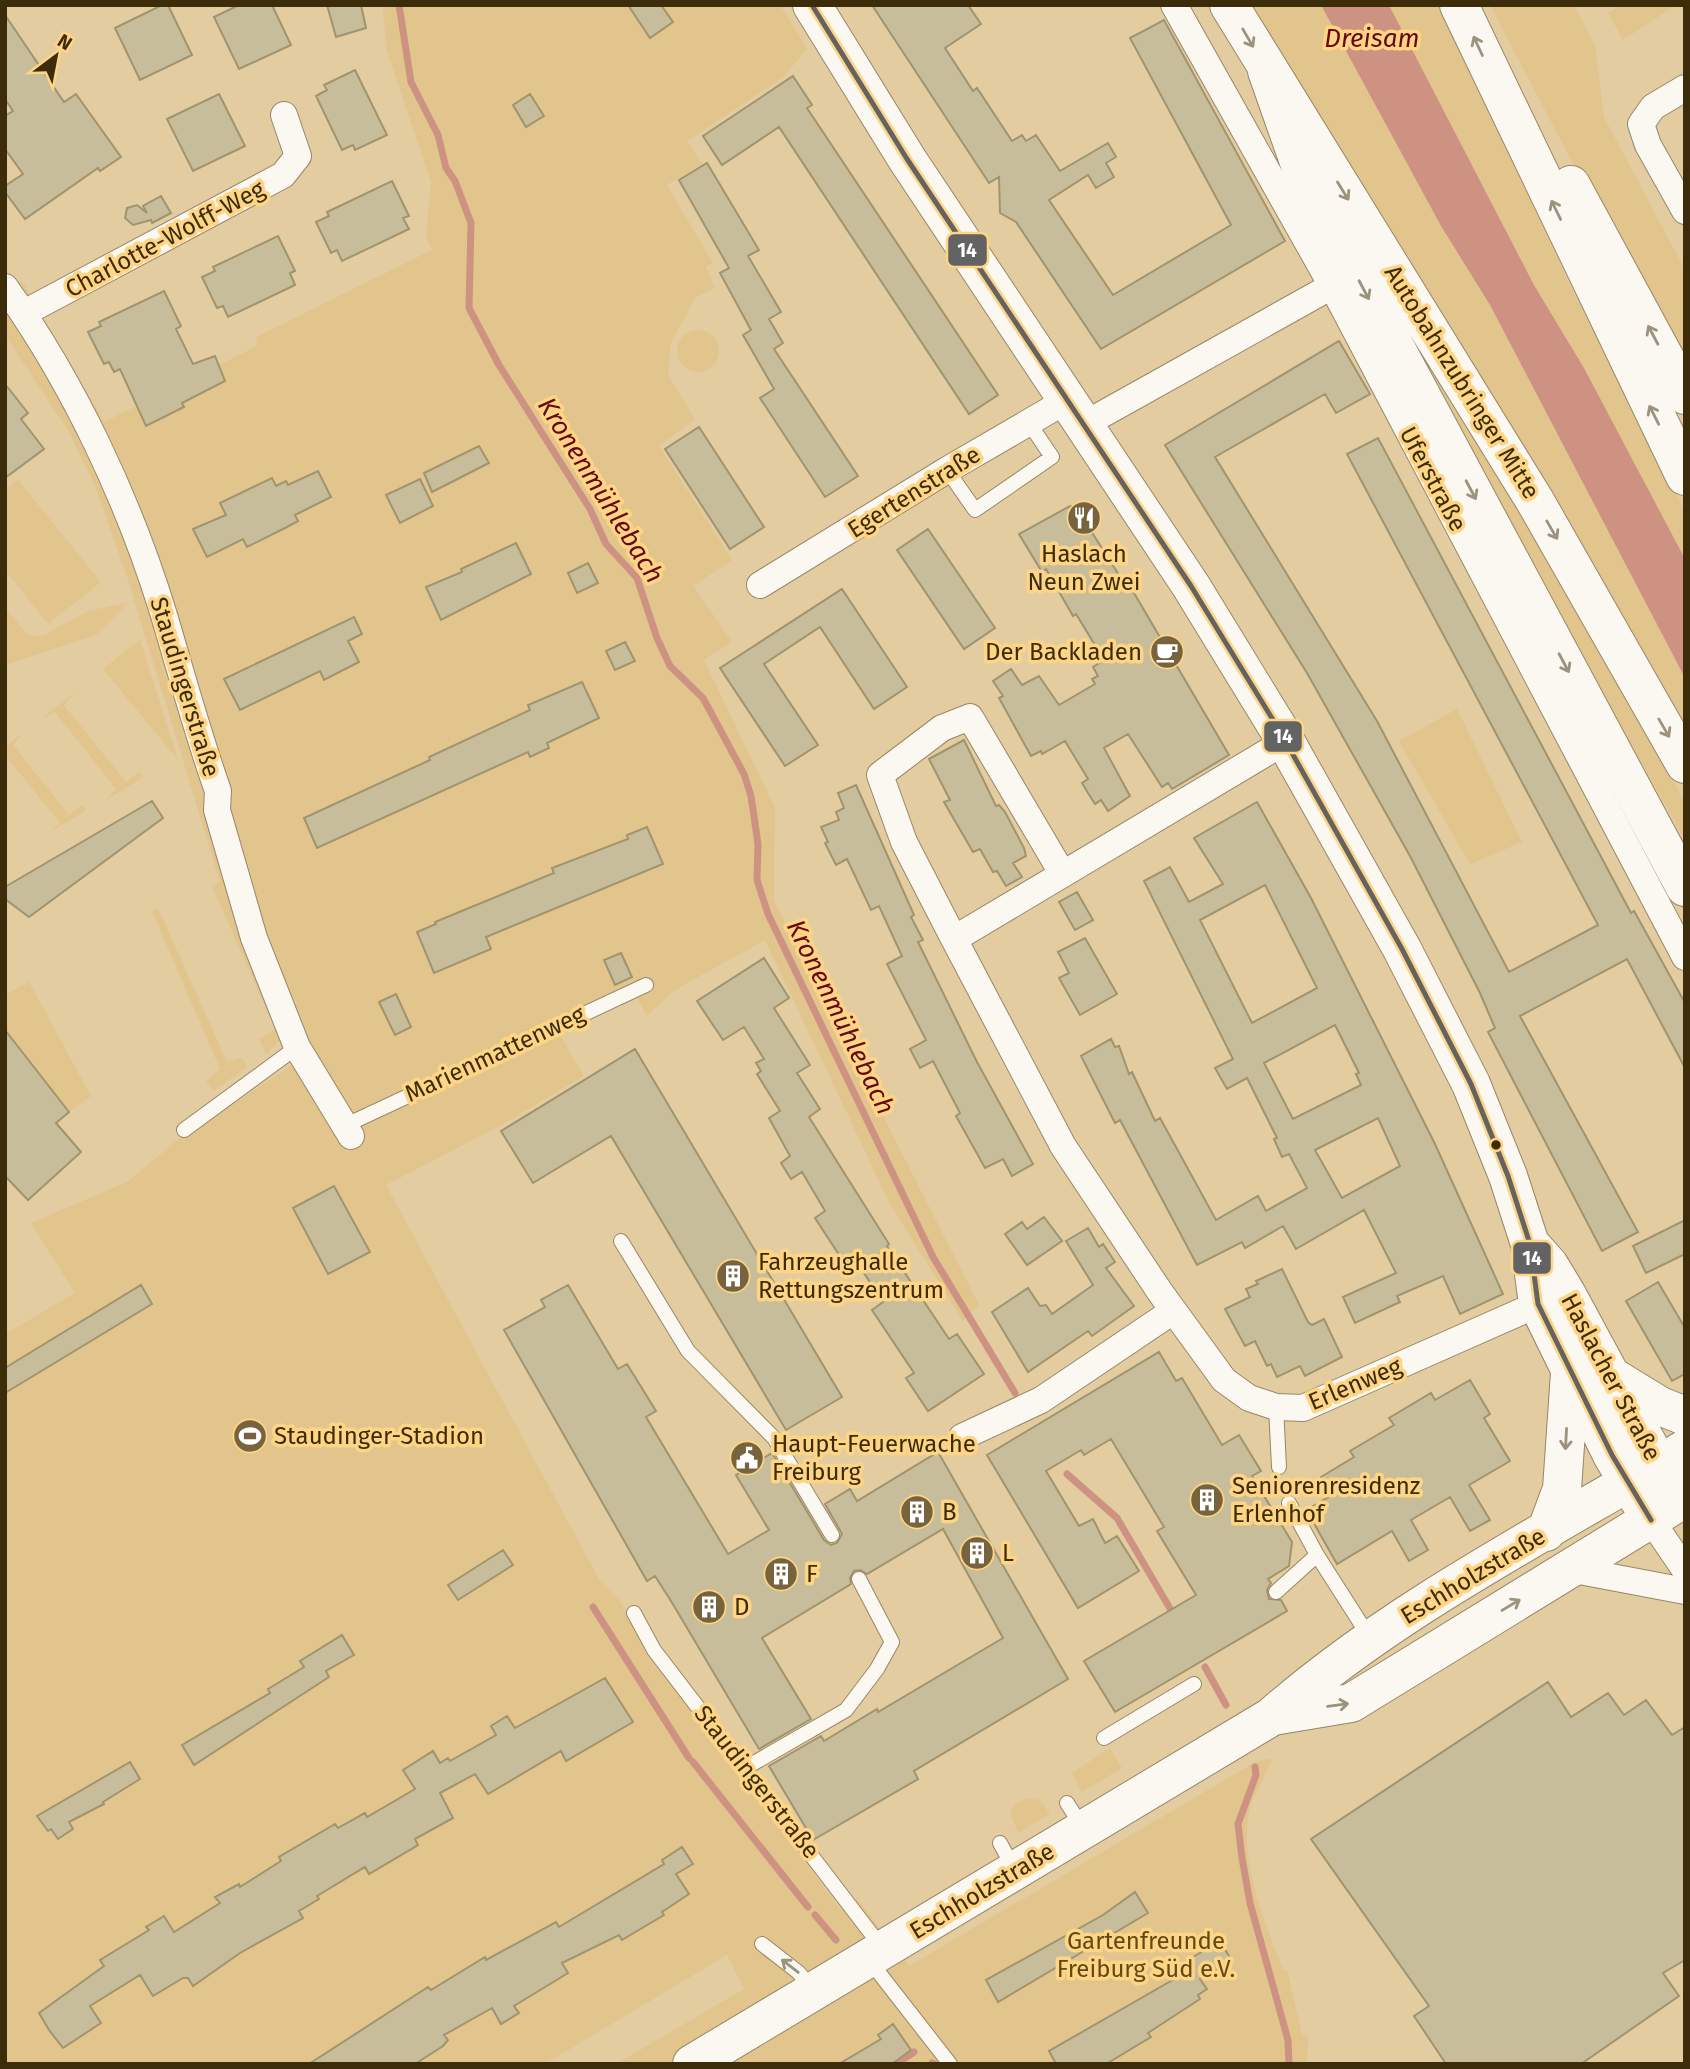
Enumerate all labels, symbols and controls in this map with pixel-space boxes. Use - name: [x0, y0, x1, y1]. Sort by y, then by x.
- north arrow: [21, 21, 91, 91]
- water label: Dreisam: [1324, 23, 1420, 54]
- one-way arrow: [1241, 28, 1255, 48]
- text: N: [53, 29, 76, 55]
- one-way arrow: [1471, 36, 1484, 57]
- street label: Charlotte-Wolff-Weg: [61, 174, 270, 303]
- one-way arrow: [1336, 180, 1350, 200]
- one-way arrow: [1549, 200, 1562, 221]
- line badge: 14: [947, 233, 988, 267]
- text: 14: [957, 239, 977, 262]
- street label: Autobahnzubringer Mitte: [1379, 260, 1545, 504]
- one-way arrow: [1357, 279, 1371, 299]
- one-way arrow: [1645, 325, 1659, 346]
- water label: Kronenmühlebach: [531, 392, 670, 589]
- one-way arrow: [1647, 405, 1661, 426]
- street label: Uferstraße: [1394, 422, 1472, 536]
- street label: Egertenstraße: [843, 440, 985, 544]
- one-way arrow: [1465, 479, 1478, 500]
- restaurant icon: Haslach Neun Zwei: [1065, 499, 1103, 537]
- one-way arrow: [1545, 520, 1559, 540]
- place label: Haslach Neun Zwei: [1027, 540, 1141, 596]
- street label: Staudingerstraße: [144, 594, 226, 780]
- cafe icon: Der Backladen: [1148, 633, 1186, 671]
- place label: Der Backladen: [985, 638, 1142, 666]
- one-way arrow: [1558, 652, 1572, 672]
- one-way arrow: [1657, 718, 1671, 738]
- line badge: 14: [1263, 720, 1303, 753]
- text: 14: [1273, 725, 1293, 748]
- water label: Kronenmühlebach: [780, 915, 901, 1120]
- street label: Marienmattenweg: [401, 1000, 590, 1108]
- unlabelled marker: [1489, 1138, 1503, 1152]
- line badge: 14: [1512, 1241, 1552, 1275]
- text: 14: [1522, 1247, 1542, 1270]
- place label: Fahrzeughalle Rettungszentrum: [758, 1248, 944, 1304]
- building icon: Fahrzeughalle Rettungszentrum: [714, 1257, 752, 1295]
- street label: Haslacher Straße: [1555, 1289, 1667, 1465]
- street label: Erlenweg: [1304, 1352, 1406, 1416]
- sports icon: Staudinger-Stadion: [231, 1417, 269, 1455]
- place label: Staudinger-Stadion: [274, 1422, 484, 1450]
- one-way arrow: [1560, 1428, 1573, 1451]
- place label: Haupt-Feuerwache Freiburg: [772, 1430, 976, 1486]
- public building icon: Haupt-Feuerwache Freiburg: [728, 1439, 766, 1477]
- place label: Seniorenresidenz Erlenhof: [1232, 1472, 1420, 1528]
- building icon: Seniorenresidenz Erlenhof: [1188, 1481, 1226, 1519]
- building icon: B: [898, 1493, 936, 1531]
- place label: B: [942, 1498, 957, 1526]
- street label: Eschholzstraße: [1396, 1522, 1550, 1630]
- building icon: L: [958, 1534, 996, 1572]
- place label: L: [1002, 1539, 1014, 1567]
- building icon: F: [762, 1555, 800, 1593]
- place label: F: [806, 1560, 818, 1588]
- building icon: D: [690, 1588, 728, 1626]
- place label: D: [734, 1593, 749, 1621]
- one-way arrow: [1501, 1597, 1521, 1611]
- one-way arrow: [1326, 1698, 1349, 1711]
- street label: Staudingerstraße: [689, 1700, 825, 1864]
- street label: Eschholzstraße: [905, 1837, 1059, 1945]
- park label: Gartenfreunde Freiburg Süd e.V.: [1057, 1927, 1235, 1983]
- one-way arrow: [781, 1959, 800, 1974]

